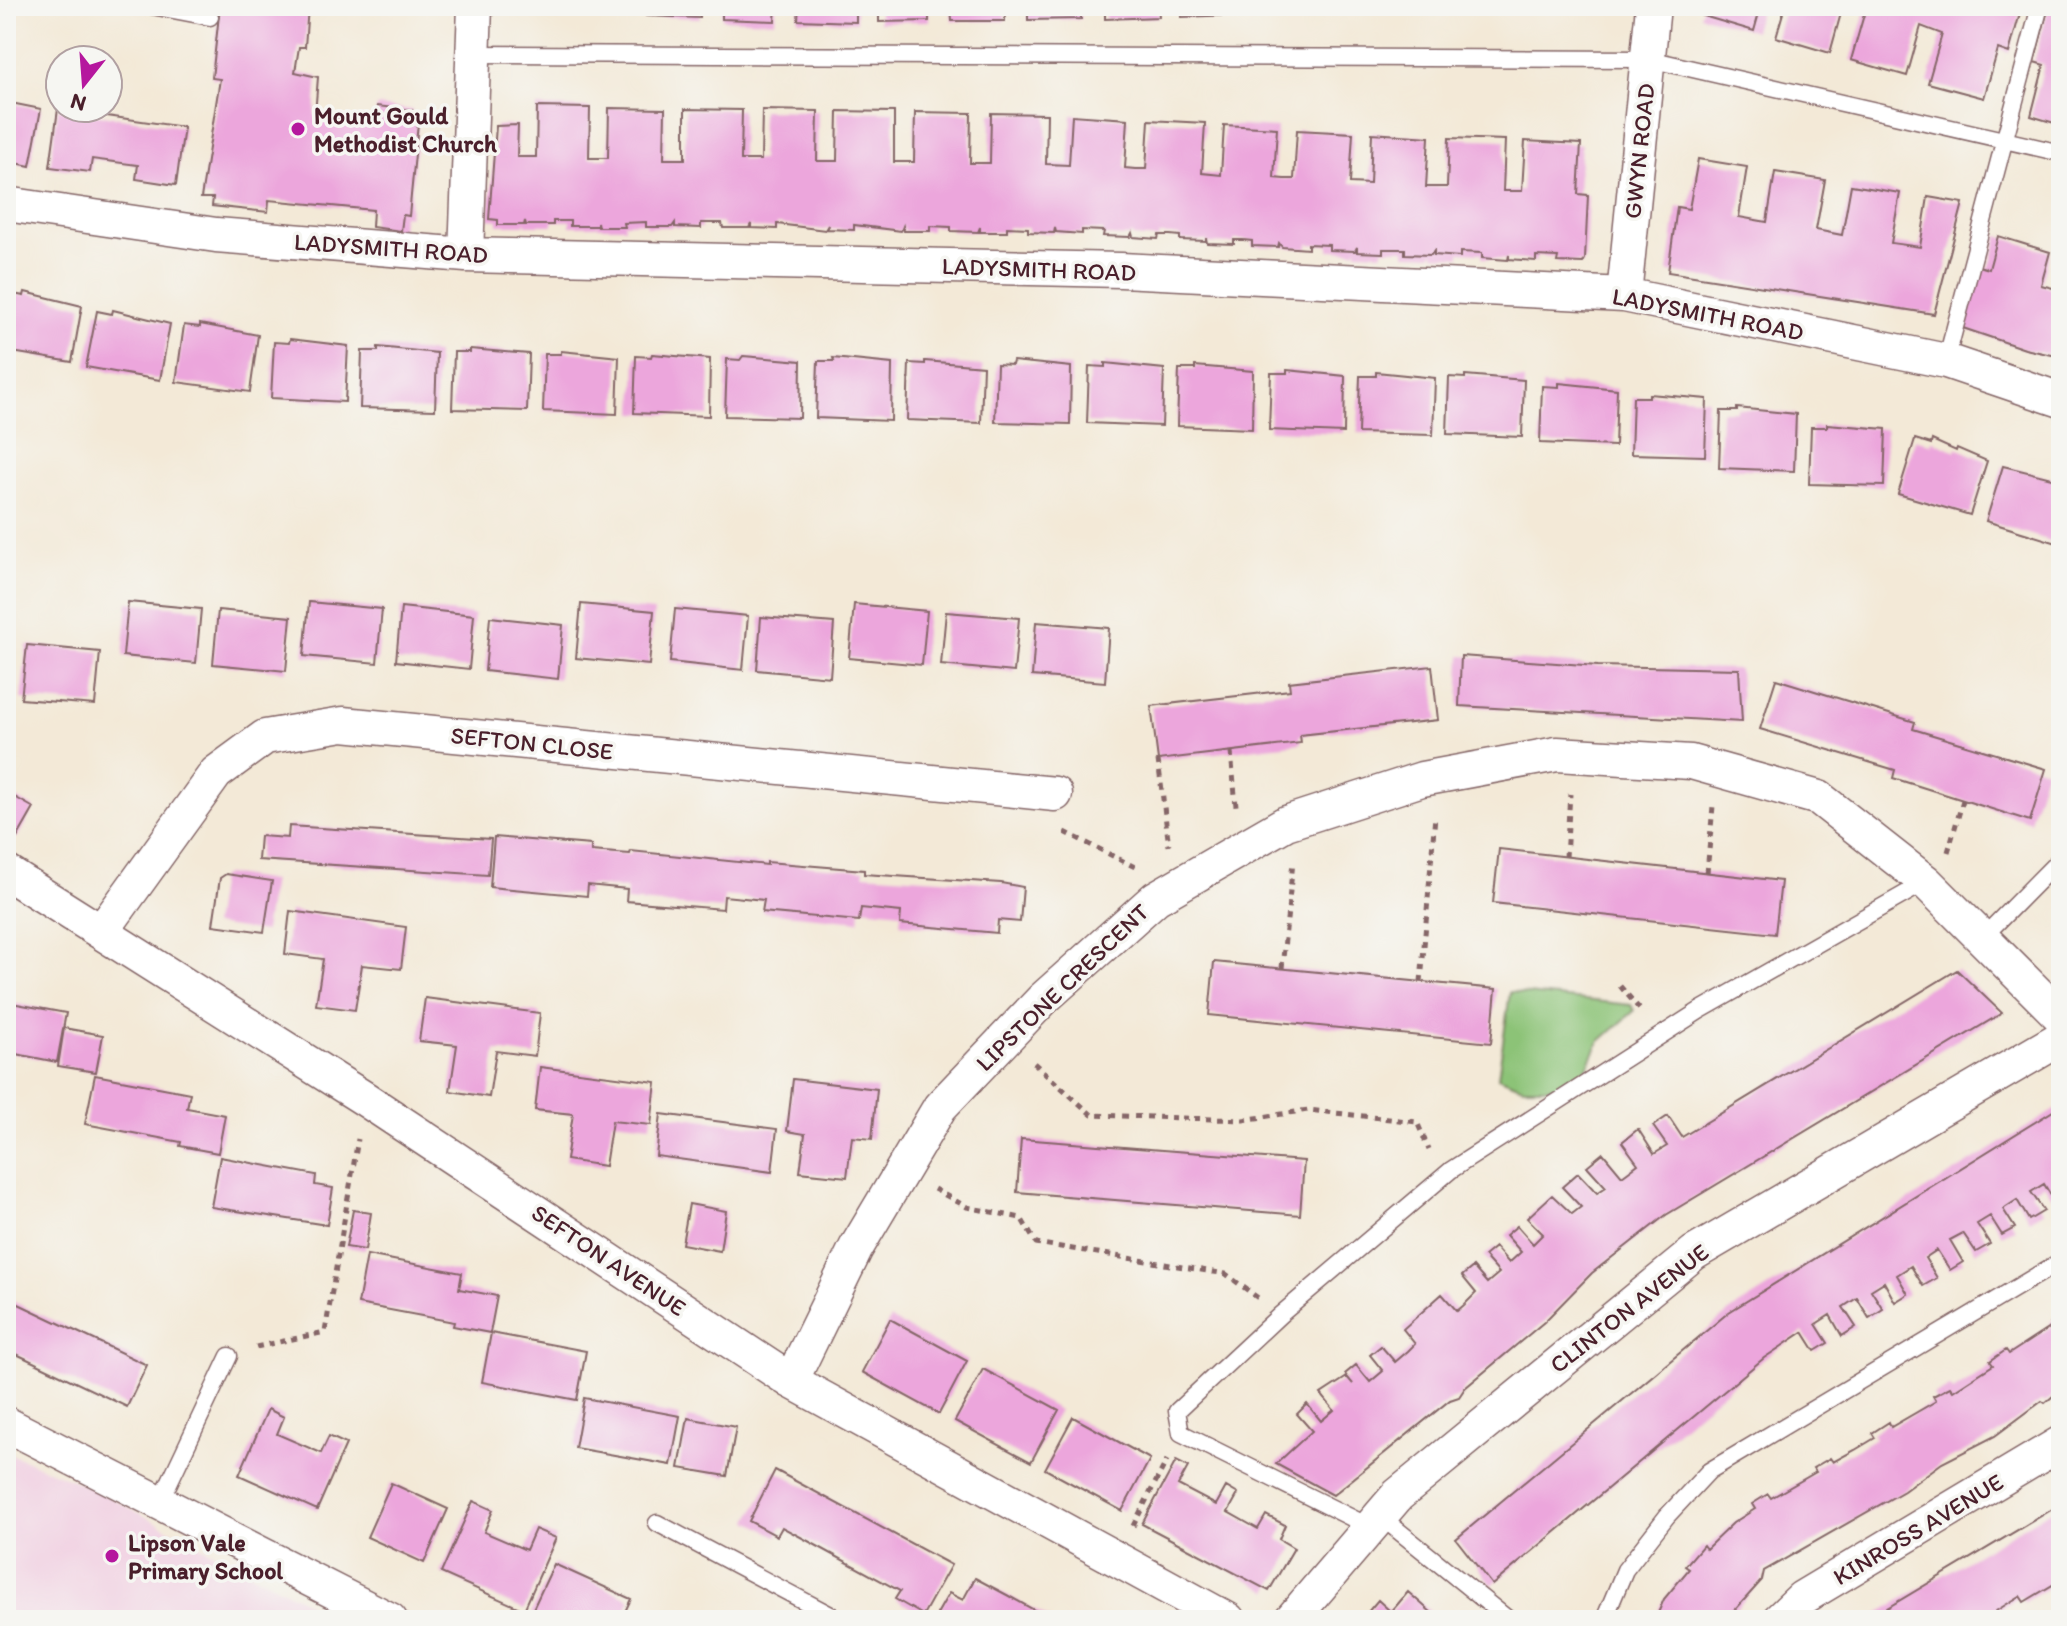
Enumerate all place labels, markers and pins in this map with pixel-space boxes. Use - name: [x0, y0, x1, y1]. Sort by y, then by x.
- place label: Mount Gould Methodist Church: [314, 101, 497, 158]
- marker: Mount Gould Methodist Church: [289, 120, 307, 138]
- place label: Lipson Vale Primary School: [128, 1528, 283, 1586]
- marker: Lipson Vale Primary School: [103, 1547, 121, 1565]

